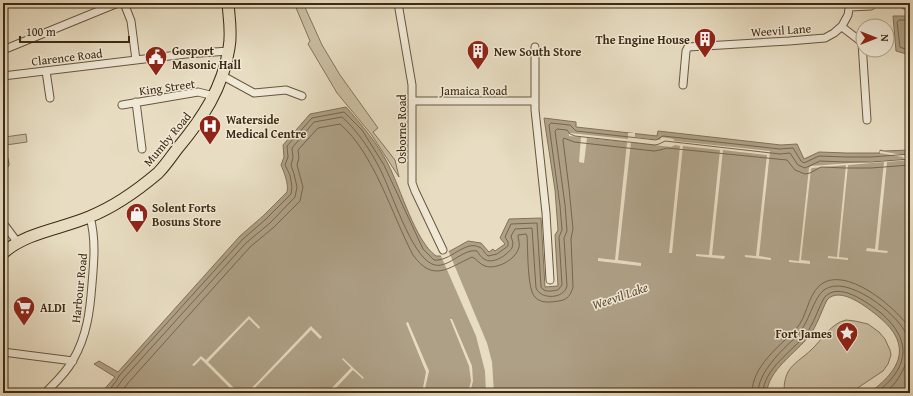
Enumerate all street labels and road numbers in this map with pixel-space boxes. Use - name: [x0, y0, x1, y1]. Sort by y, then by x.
- street label: Weevil Lane: [750, 19, 812, 41]
- street label: Clarence Road: [31, 44, 104, 70]
- street label: King Street: [138, 75, 197, 99]
- street label: Jamaica Road: [438, 82, 508, 99]
- street label: Osborne Road: [393, 94, 410, 164]
- street label: Mumby Road: [139, 108, 195, 170]
- street label: Harbour Road: [67, 252, 91, 324]

